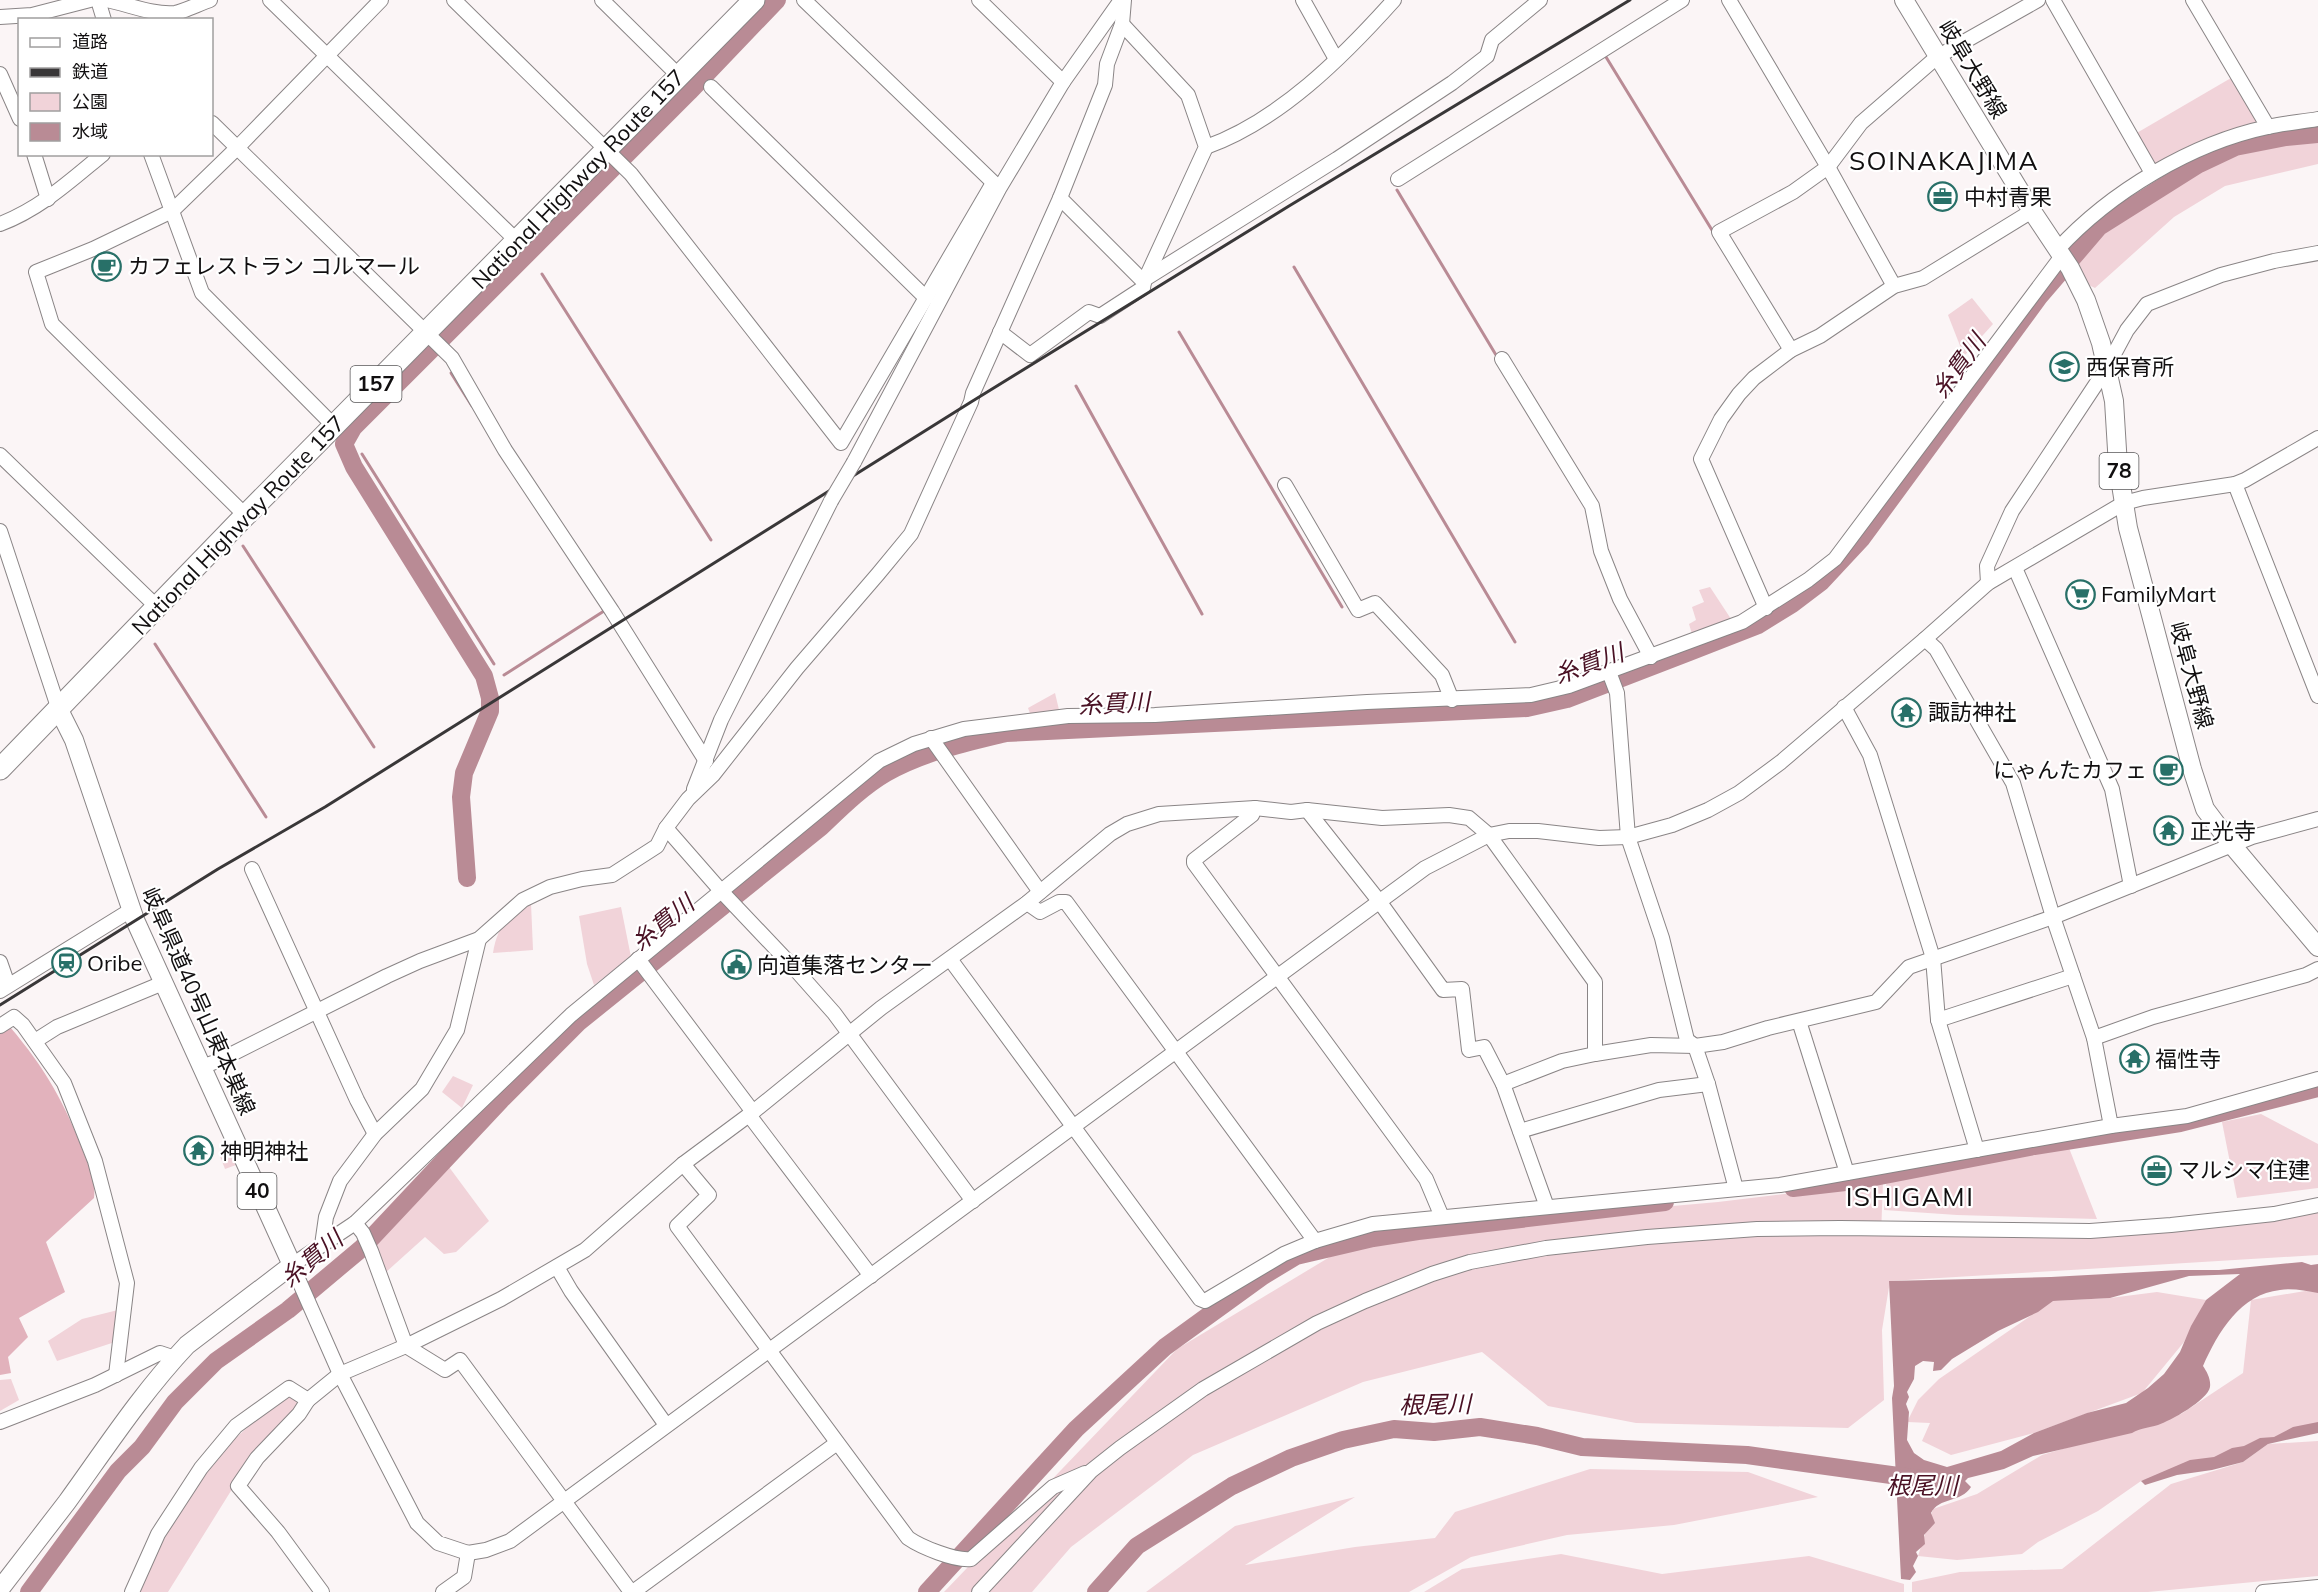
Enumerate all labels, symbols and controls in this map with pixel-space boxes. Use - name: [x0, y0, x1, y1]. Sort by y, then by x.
- street label: 岐阜大野線: [1933, 15, 2013, 123]
- legend: [18, 18, 213, 156]
- text: 道路: [72, 30, 108, 53]
- text: 鉄道: [72, 60, 108, 83]
- street label: National Highway Route 157: [466, 63, 690, 295]
- text: 公園: [72, 90, 108, 113]
- text: 水域: [72, 120, 108, 143]
- district label: SOINAKAJIMA: [1849, 144, 2039, 177]
- office icon: 中村青果: [1927, 181, 1959, 213]
- place label: 中村青果: [1964, 183, 2052, 211]
- cafe icon: カフェレストラン コルマール: [91, 250, 123, 282]
- place label: カフェレストラン コルマール: [128, 252, 420, 280]
- water label: 糸貫川: [1925, 325, 1993, 403]
- school or university icon: 西保育所: [2049, 351, 2081, 383]
- place label: 西保育所: [2086, 353, 2174, 381]
- road number: 157: [350, 366, 401, 402]
- street label: National Highway Route 157: [126, 409, 350, 641]
- road number: 78: [2100, 453, 2138, 489]
- supermarket icon: FamilyMart: [2064, 578, 2096, 610]
- place label: FamilyMart: [2101, 580, 2216, 608]
- street label: 岐阜大野線: [2164, 618, 2220, 732]
- water label: 糸貫川: [1550, 636, 1630, 689]
- water label: 糸貫川: [1077, 686, 1154, 720]
- temple icon: 諏訪神社: [1891, 696, 1923, 728]
- place label: 諏訪神社: [1928, 698, 2016, 726]
- cafe icon: にゃんたカフェ: [2152, 754, 2184, 786]
- place label: にゃんたカフェ: [1993, 756, 2147, 784]
- temple icon: 正光寺: [2153, 815, 2185, 847]
- place label: 正光寺: [2190, 817, 2256, 845]
- street label: 岐阜県道40号山東本巣線: [136, 883, 262, 1119]
- water label: 糸貫川: [625, 886, 702, 957]
- station icon: Oribe: [50, 947, 82, 979]
- place label: Oribe: [87, 949, 142, 977]
- public building icon: 向道集落センター: [720, 949, 752, 981]
- place label: 向道集落センター: [757, 951, 933, 979]
- temple icon: 福性寺: [2118, 1043, 2150, 1075]
- place label: 福性寺: [2155, 1045, 2221, 1073]
- temple icon: 神明神社: [183, 1135, 215, 1167]
- place label: 神明神社: [220, 1137, 308, 1165]
- office icon: マルシマ住建: [2141, 1154, 2173, 1186]
- place label: マルシマ住建: [2178, 1156, 2310, 1184]
- road number: 40: [238, 1173, 276, 1209]
- district label: ISHIGAMI: [1846, 1180, 1974, 1213]
- water label: 糸貫川: [274, 1222, 351, 1293]
- water label: 根尾川: [1399, 1388, 1474, 1420]
- water label: 根尾川: [1886, 1470, 1961, 1500]

